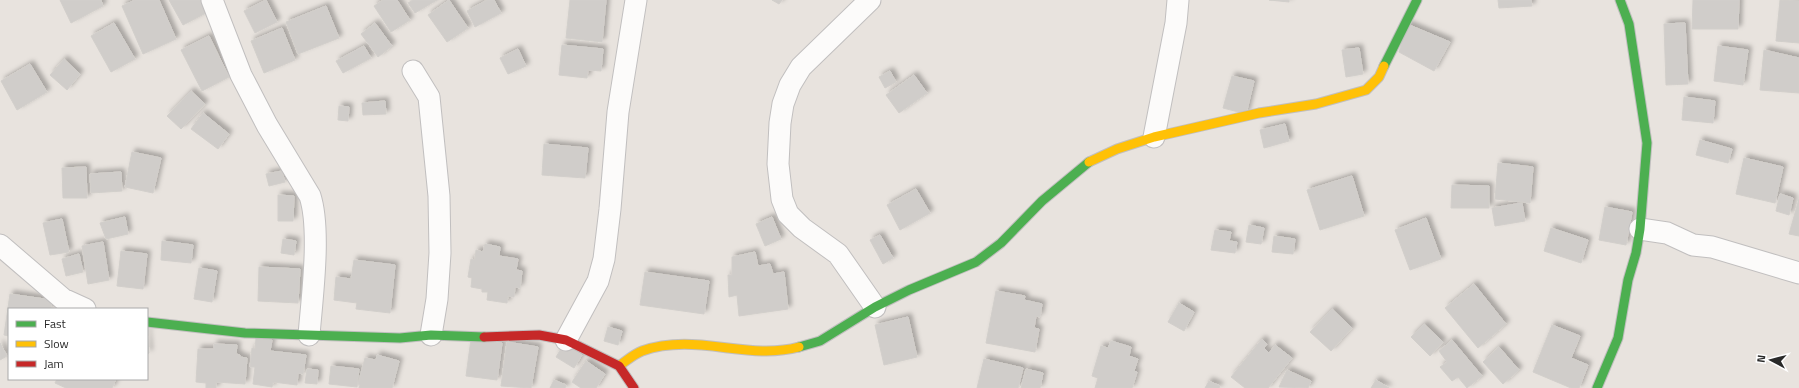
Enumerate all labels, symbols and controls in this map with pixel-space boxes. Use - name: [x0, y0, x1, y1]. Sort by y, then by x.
- legend: [8, 308, 148, 380]
- text: Fast: [44, 314, 67, 333]
- text: Slow: [44, 334, 69, 353]
- north arrow: [1751, 340, 1791, 380]
- text: Jam: [44, 354, 64, 373]
- text: N: [1753, 354, 1769, 364]

